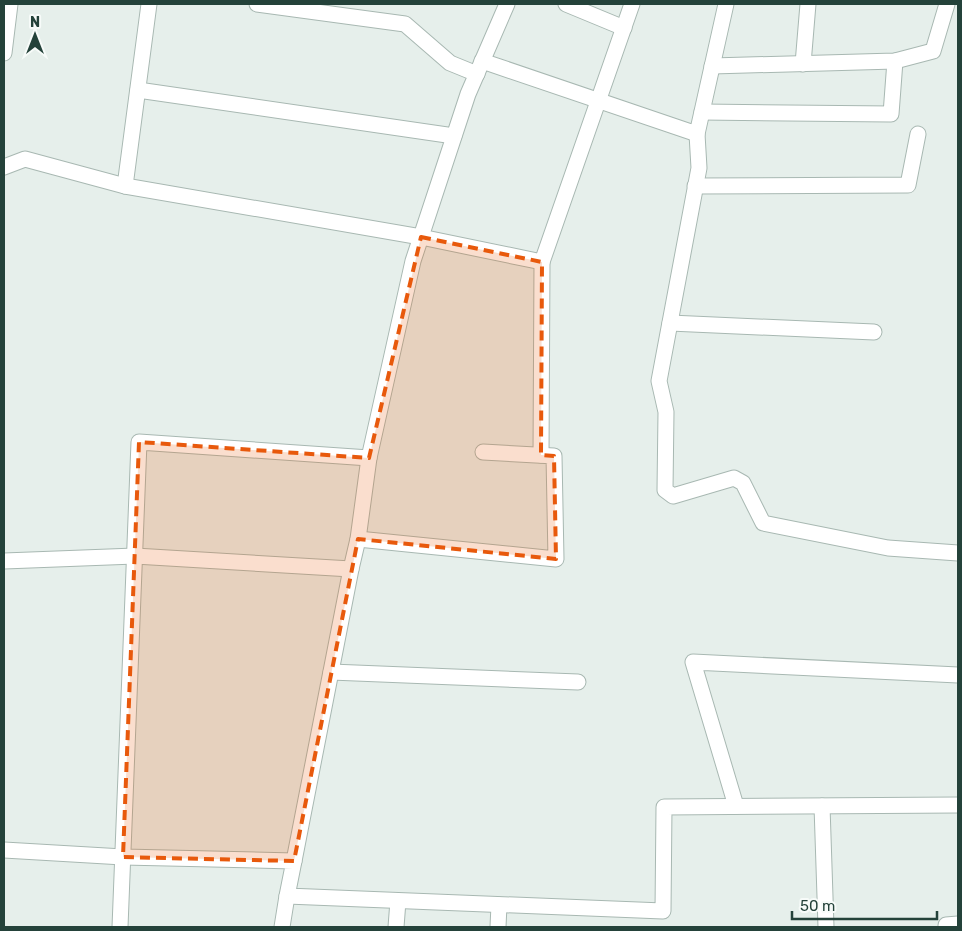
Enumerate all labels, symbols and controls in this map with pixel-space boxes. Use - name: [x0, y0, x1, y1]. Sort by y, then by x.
- north arrow: [10, 10, 60, 60]
- text: N: [30, 14, 40, 31]
- scale bar: [792, 888, 937, 920]
- text: 50 m: [800, 897, 835, 915]

